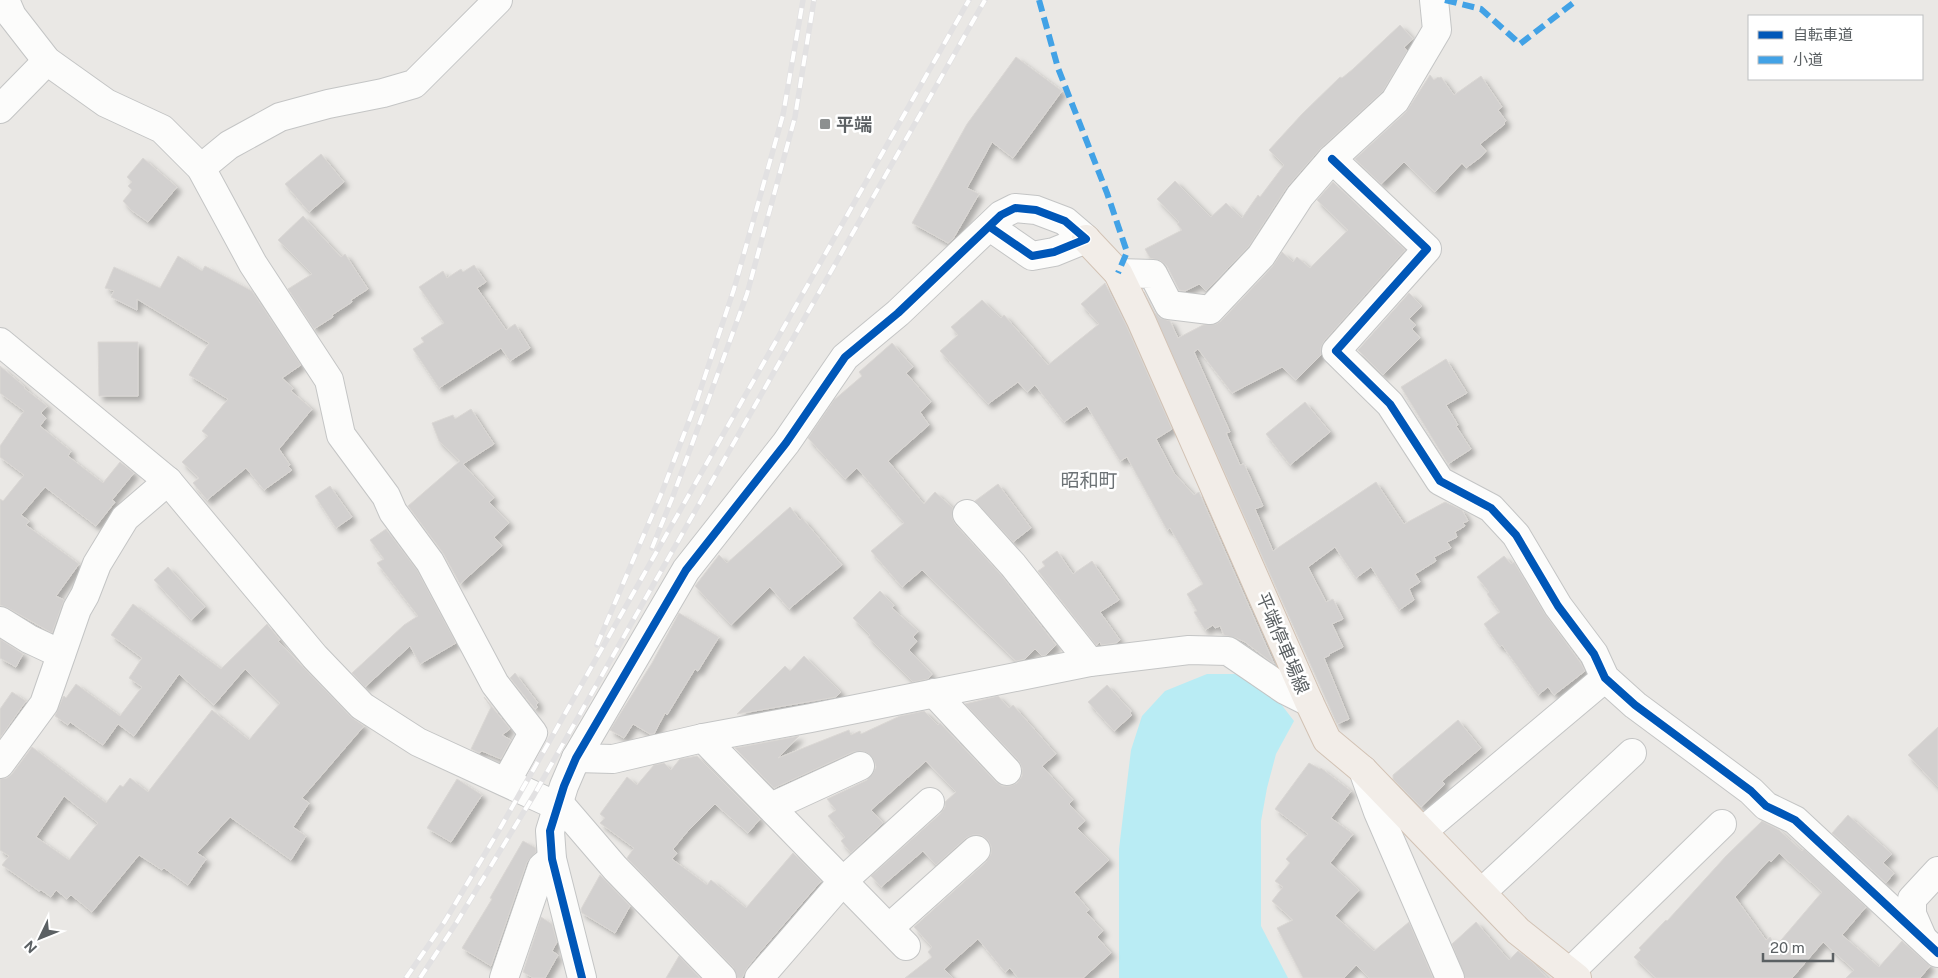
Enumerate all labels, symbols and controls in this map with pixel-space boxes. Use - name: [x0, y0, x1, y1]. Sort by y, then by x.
- legend: [1748, 15, 1923, 80]
- text: 自転車道: [1793, 26, 1853, 43]
- text: 小道: [1793, 51, 1823, 68]
- place label: 平端: [836, 114, 872, 135]
- marker: 平端: [818, 117, 832, 131]
- district label: 昭和町: [1060, 469, 1118, 491]
- street label: 平端停車場線: [1252, 589, 1314, 697]
- north arrow: [15, 913, 65, 963]
- scale bar: [1763, 930, 1833, 962]
- text: N: [21, 937, 40, 956]
- text: 20 m: [1770, 939, 1805, 956]

